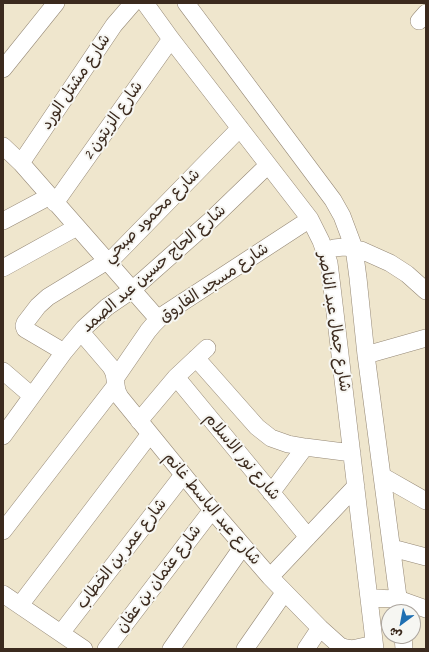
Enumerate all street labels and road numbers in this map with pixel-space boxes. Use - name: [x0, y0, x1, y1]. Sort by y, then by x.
- street label: شارع مشتل الورد: [37, 31, 115, 133]
- street label: شارع الزيتون 2: [79, 78, 147, 164]
- street label: شارع محمود صبحي: [100, 165, 204, 267]
- street label: شارع الحاج حسين عبد الصمد: [78, 201, 230, 337]
- street label: شارع مسجد الفاروق: [155, 239, 273, 327]
- street label: شارع جمال عبد الناصر: [313, 251, 355, 393]
- street label: شارع نور الاسلام: [200, 409, 284, 505]
- street label: شارع عبد الباسط غانم: [159, 449, 265, 569]
- street label: شارع عمر بن الخطاب: [73, 495, 171, 613]
- street label: شارع عثمان بن عفان: [112, 521, 206, 637]

